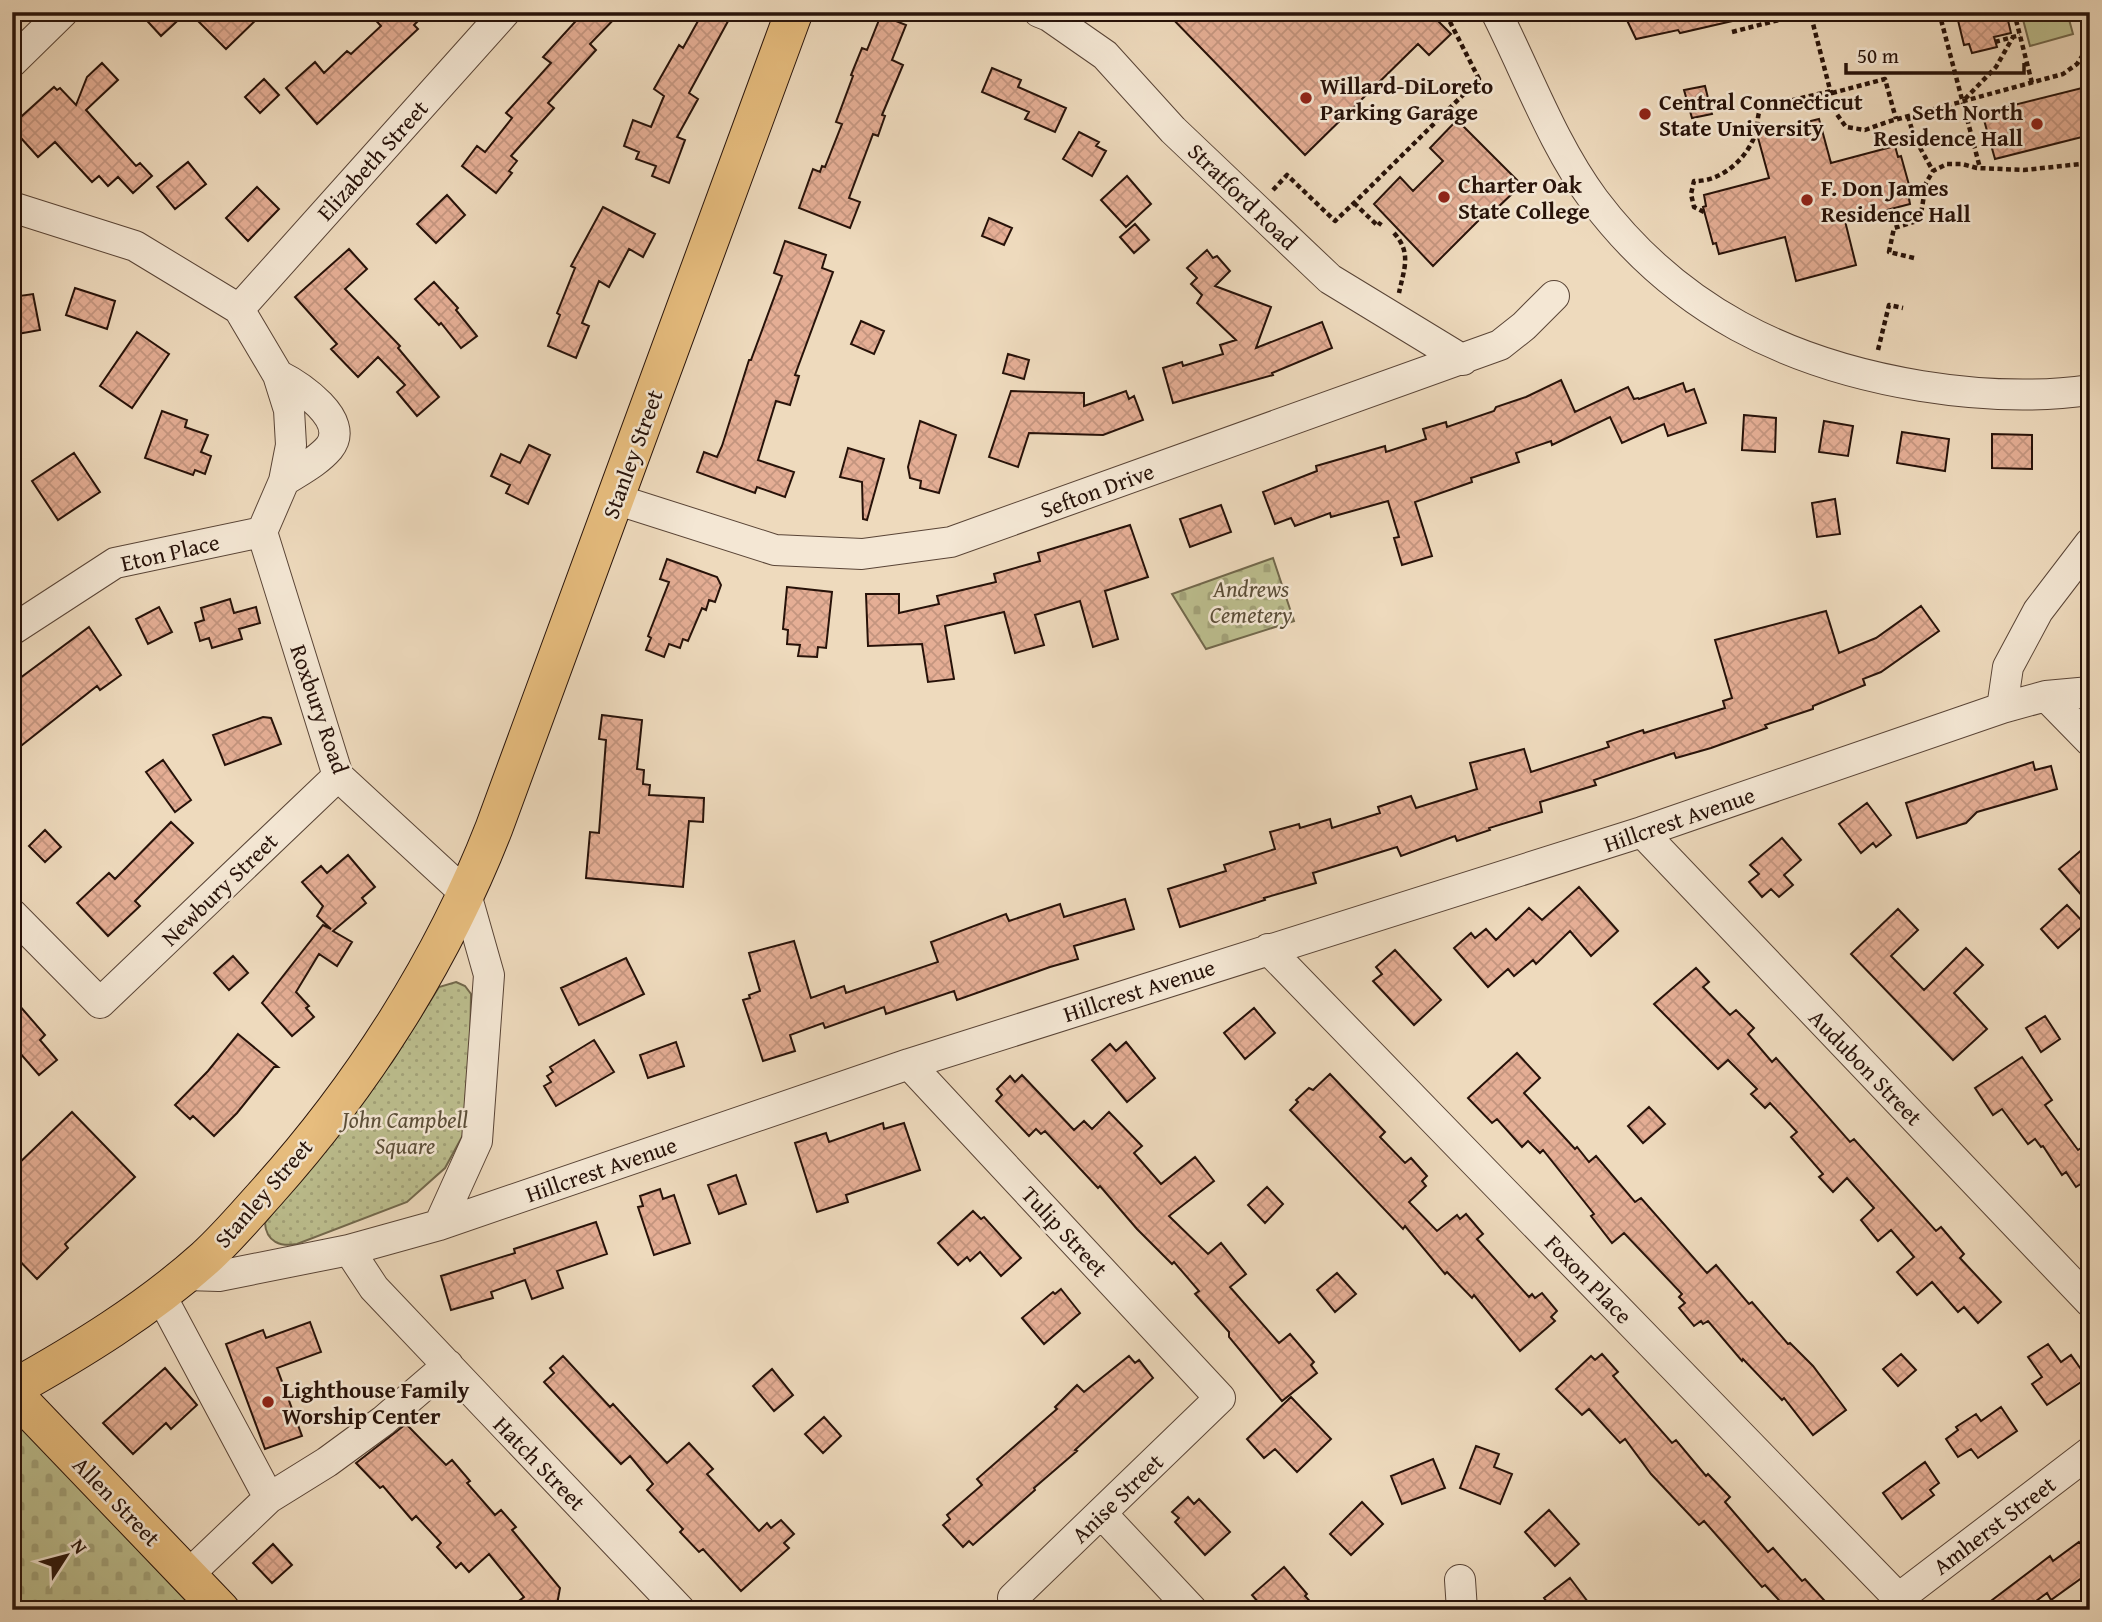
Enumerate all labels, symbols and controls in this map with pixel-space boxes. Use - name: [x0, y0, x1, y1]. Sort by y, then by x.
- scale bar: [1846, 32, 2025, 76]
- text: 50 m: [1857, 40, 1899, 71]
- place label: Willard-DiLoreto Parking Garage: [1320, 69, 1493, 128]
- place label: Central Connecticut State University: [1659, 85, 1863, 144]
- marker: Willard-DiLoreto Parking Garage: [1298, 90, 1314, 106]
- street label: Elizabeth Street: [309, 92, 435, 228]
- place label: Seth North Residence Hall: [1873, 95, 2023, 154]
- marker: Central Connecticut State University: [1637, 106, 1653, 122]
- marker: Seth North Residence Hall: [2029, 116, 2045, 132]
- street label: Stratford Road: [1181, 135, 1306, 257]
- place label: Charter Oak State College: [1458, 168, 1590, 227]
- place label: F. Don James Residence Hall: [1821, 171, 1971, 230]
- marker: Charter Oak State College: [1436, 189, 1452, 205]
- marker: F. Don James Residence Hall: [1799, 192, 1815, 208]
- street label: Stanley Street: [593, 385, 671, 523]
- street label: Sefton Drive: [1036, 454, 1158, 526]
- street label: Eton Place: [117, 525, 223, 579]
- park label: Andrews Cemetery: [1210, 572, 1293, 631]
- street label: Roxbury Road: [282, 640, 358, 779]
- street label: Hillcrest Avenue: [1599, 778, 1759, 860]
- street label: Newbury Street: [153, 825, 285, 953]
- street label: Hillcrest Avenue: [1059, 950, 1219, 1030]
- street label: Audubon Street: [1802, 1001, 1930, 1133]
- park label: John Campbell Square: [338, 1103, 468, 1162]
- street label: Hillcrest Avenue: [521, 1128, 681, 1210]
- street label: Stanley Street: [206, 1131, 320, 1255]
- street label: Tulip Street: [1014, 1178, 1116, 1284]
- street label: Foxon Place: [1538, 1227, 1640, 1331]
- place label: Lighthouse Family Worship Center: [282, 1373, 470, 1432]
- marker: Lighthouse Family Worship Center: [260, 1394, 276, 1410]
- street label: Hatch Street: [486, 1408, 594, 1518]
- street label: Anise Street: [1064, 1446, 1170, 1550]
- street label: Allen Street: [66, 1449, 168, 1553]
- street label: Amherst Street: [1926, 1468, 2062, 1582]
- north arrow: [32, 1520, 102, 1590]
- text: N: [65, 1533, 95, 1560]

